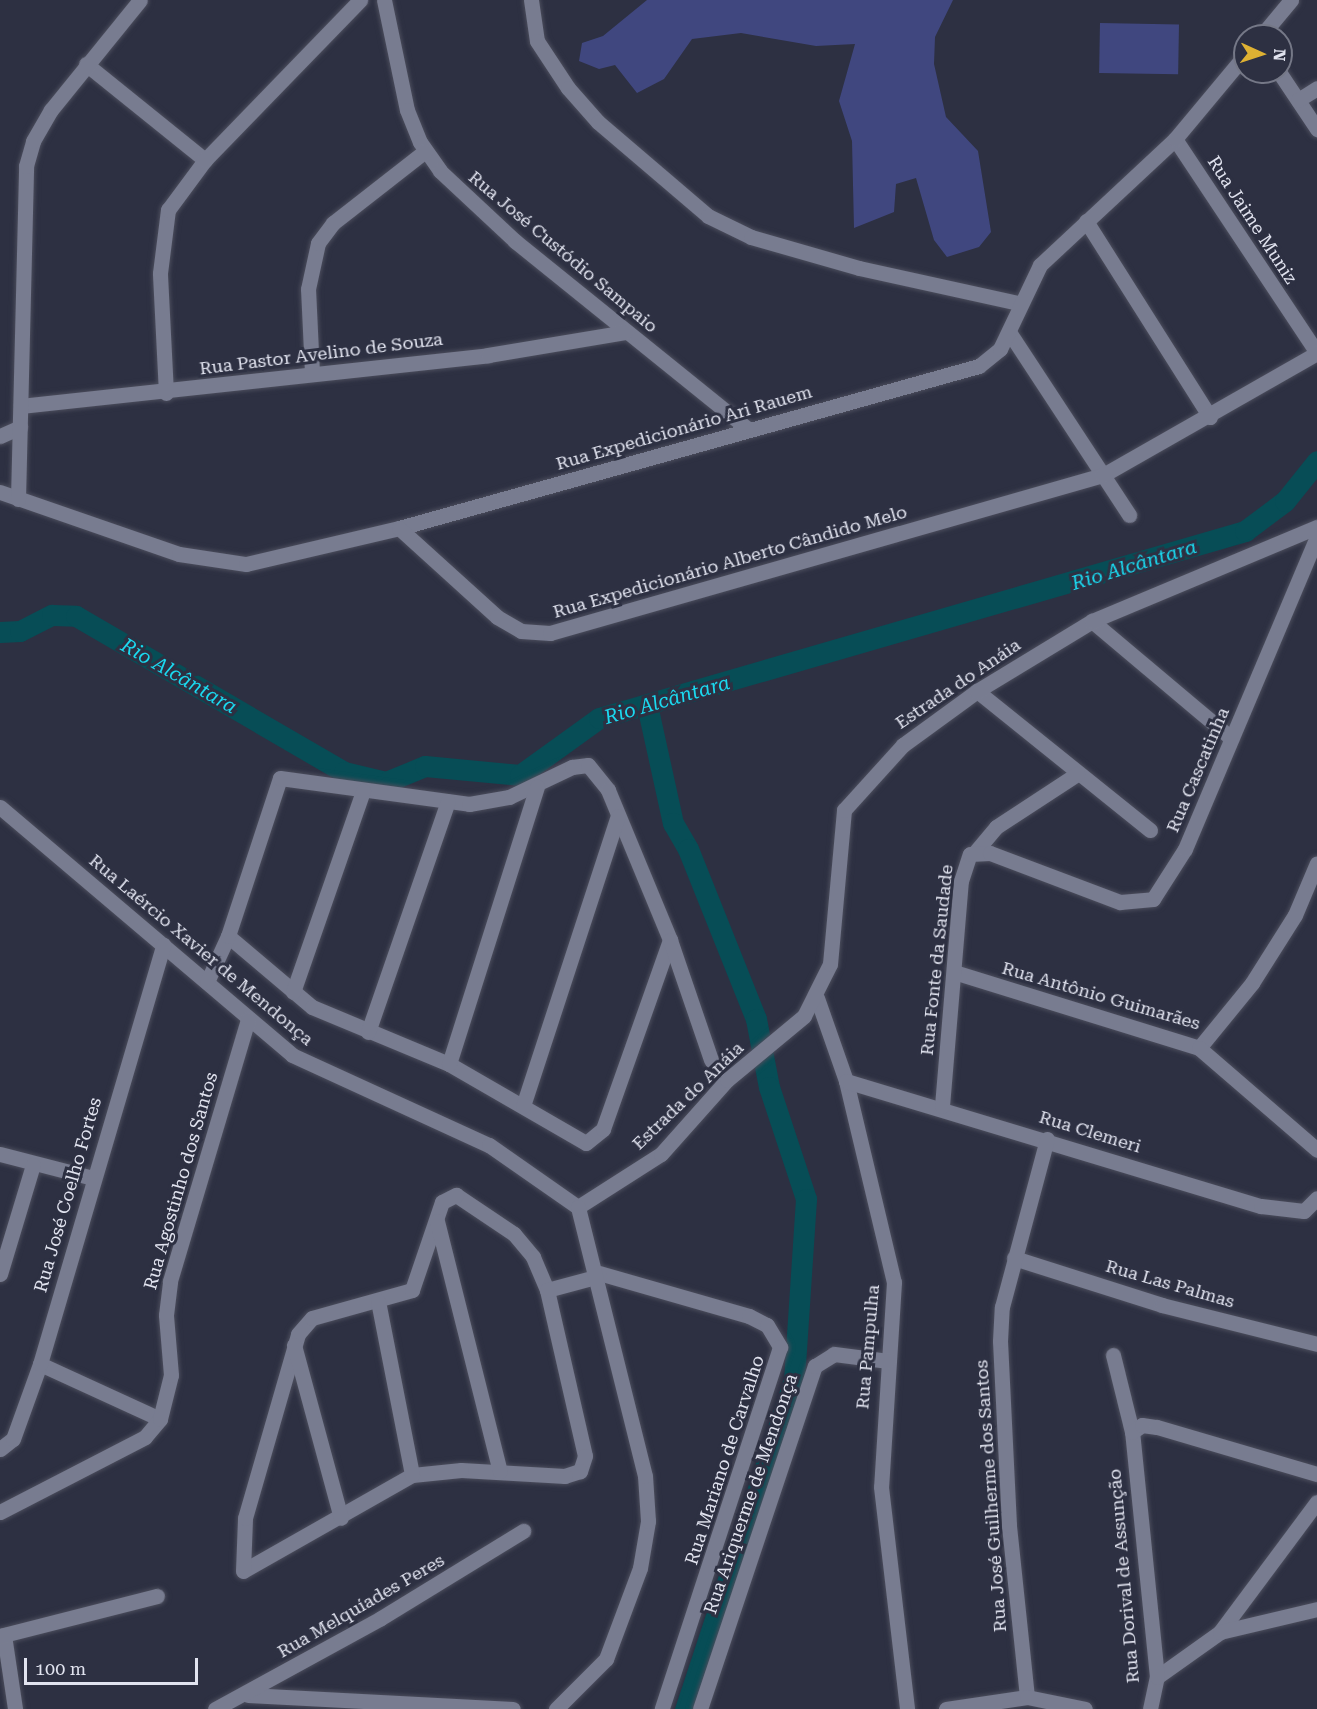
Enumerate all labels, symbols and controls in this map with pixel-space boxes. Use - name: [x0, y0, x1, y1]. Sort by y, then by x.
- north arrow: [1233, 24, 1293, 84]
- text: N: [1270, 48, 1289, 62]
- street label: Rua Jaime Muniz: [1203, 152, 1301, 288]
- street label: Rua José Custódio Sampaio: [464, 166, 662, 338]
- street label: Rua Pastor Avelino de Souza: [198, 328, 444, 380]
- street label: Rua Expedicionário Ari Rauem: [553, 381, 815, 475]
- street label: Rua Expedicionário Alberto Cândido Melo: [551, 501, 909, 623]
- water label: Rio Alcântara: [1068, 535, 1200, 595]
- water label: Rio Alcântara: [117, 633, 241, 719]
- street label: Estrada do Anáia: [891, 634, 1025, 734]
- water label: Rio Alcântara: [601, 671, 733, 729]
- street label: Rua Cascatinha: [1162, 704, 1234, 836]
- street label: Rua Laércio Xavier de Mendonça: [85, 850, 317, 1050]
- street label: Rua Fonte da Saudade: [916, 863, 958, 1057]
- street label: Rua Antônio Guimarães: [999, 957, 1203, 1035]
- street label: Estrada do Anáia: [628, 1037, 748, 1155]
- street label: Rua Agostinho dos Santos: [140, 1070, 222, 1292]
- street label: Rua José Coelho Fortes: [30, 1095, 106, 1295]
- street label: Rua Clemeri: [1036, 1106, 1144, 1158]
- street label: Rua Las Palmas: [1103, 1255, 1237, 1313]
- street label: Rua Pampulha: [852, 1284, 884, 1410]
- street label: Rua Mariano de Carvalho: [681, 1353, 769, 1567]
- street label: Rua José Guilherme dos Santos: [971, 1359, 1011, 1633]
- street label: Rua Ariquerme de Mendonça: [700, 1371, 802, 1617]
- street label: Rua Dorival de Assunção: [1104, 1468, 1144, 1684]
- street label: Rua Melquíades Peres: [274, 1549, 448, 1663]
- scale bar: [27, 1646, 201, 1684]
- text: 100 m: [35, 1658, 86, 1679]

